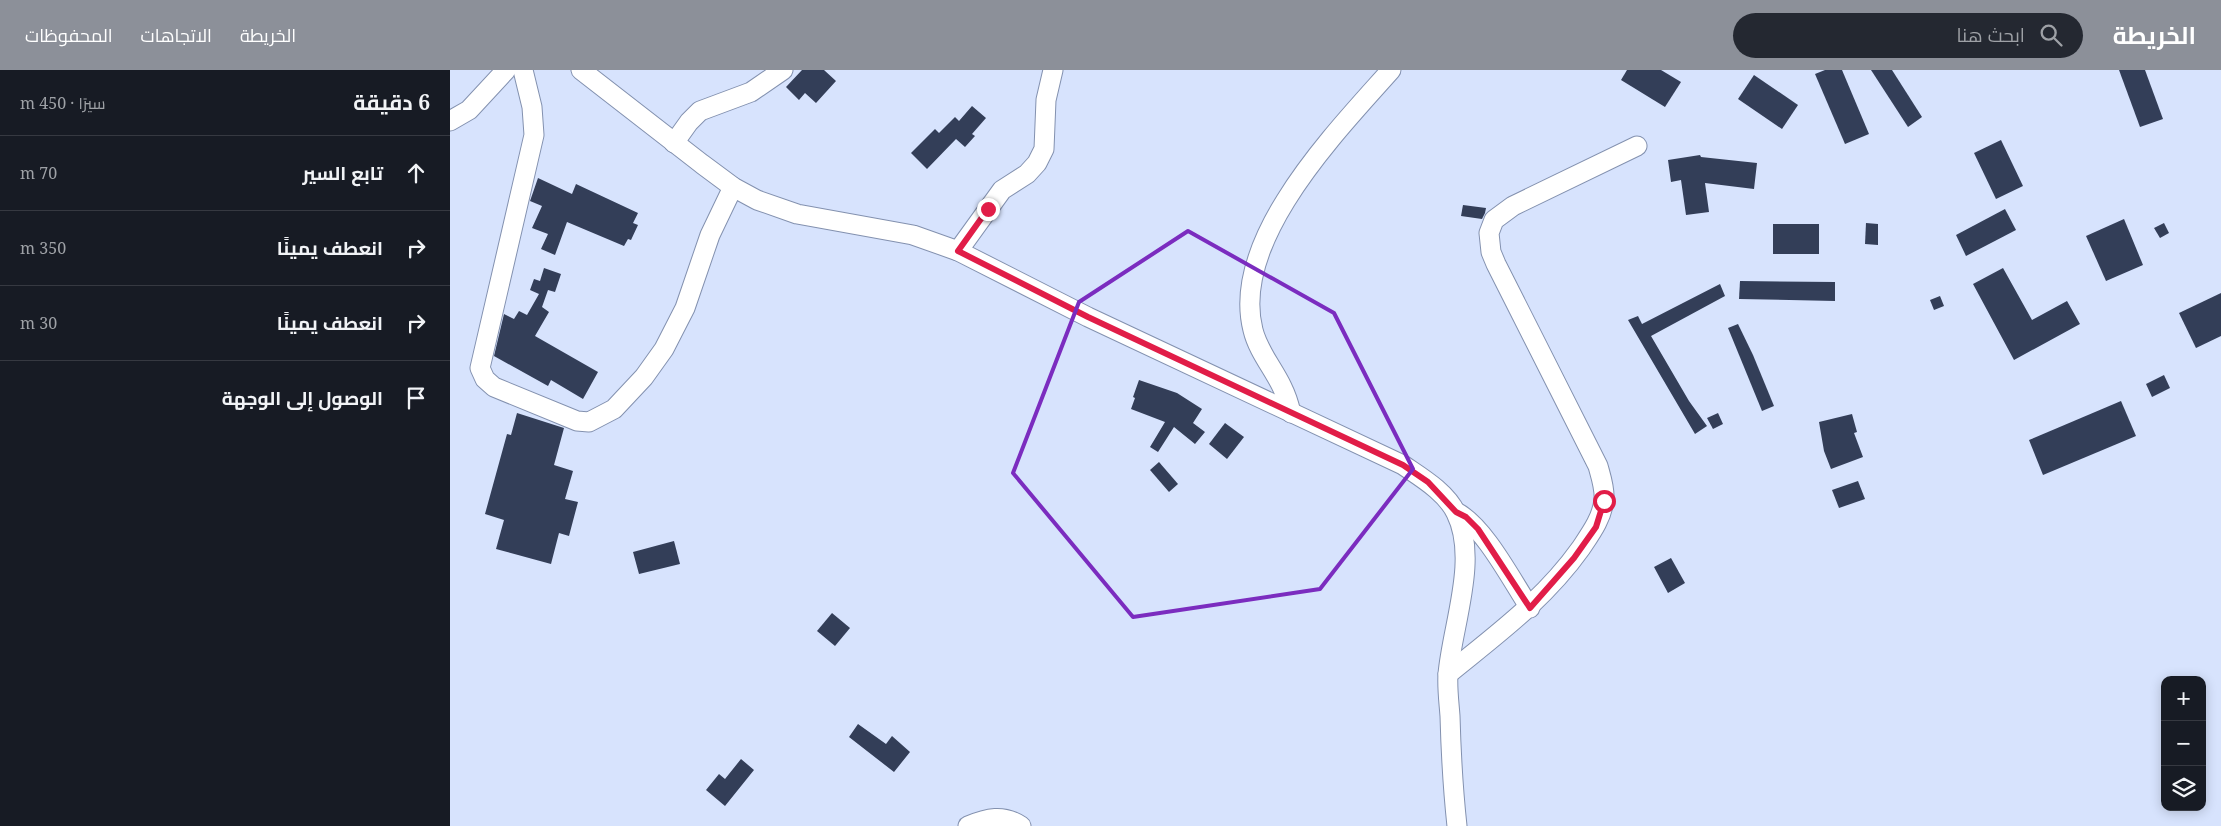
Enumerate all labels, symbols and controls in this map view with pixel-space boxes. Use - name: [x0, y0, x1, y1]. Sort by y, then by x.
- search box: [1733, 13, 2083, 58]
- text: الخريطة: [2113, 18, 2196, 51]
- icon: search: [2037, 21, 2065, 49]
- text: ابحث هنا: [1956, 22, 2025, 48]
- text: المحفوظات: [25, 23, 113, 47]
- text: الاتجاهات: [141, 23, 212, 47]
- text: الخريطة: [240, 23, 296, 47]
- text: 6 دقيقة: [353, 88, 430, 116]
- text: سيرًا · 450 m: [20, 92, 106, 114]
- icon: ahead: [402, 159, 430, 187]
- text: تابع السير: [303, 160, 383, 186]
- text: 70 m: [20, 162, 57, 184]
- route end: [977, 198, 1000, 221]
- icon: right: [402, 234, 430, 262]
- text: انعطف يمينًا: [277, 235, 383, 261]
- text: 350 m: [20, 237, 66, 259]
- icon: right: [402, 309, 430, 337]
- text: انعطف يمينًا: [277, 310, 383, 336]
- text: 30 m: [20, 312, 57, 334]
- icon: arrive: [402, 384, 430, 412]
- text: الوصول إلى الوجهة: [222, 385, 383, 411]
- route start: [1593, 490, 1616, 513]
- map controls: [2161, 676, 2206, 811]
- button: +: [2161, 676, 2206, 721]
- button: −: [2161, 721, 2206, 766]
- button: layers: [2161, 766, 2206, 811]

